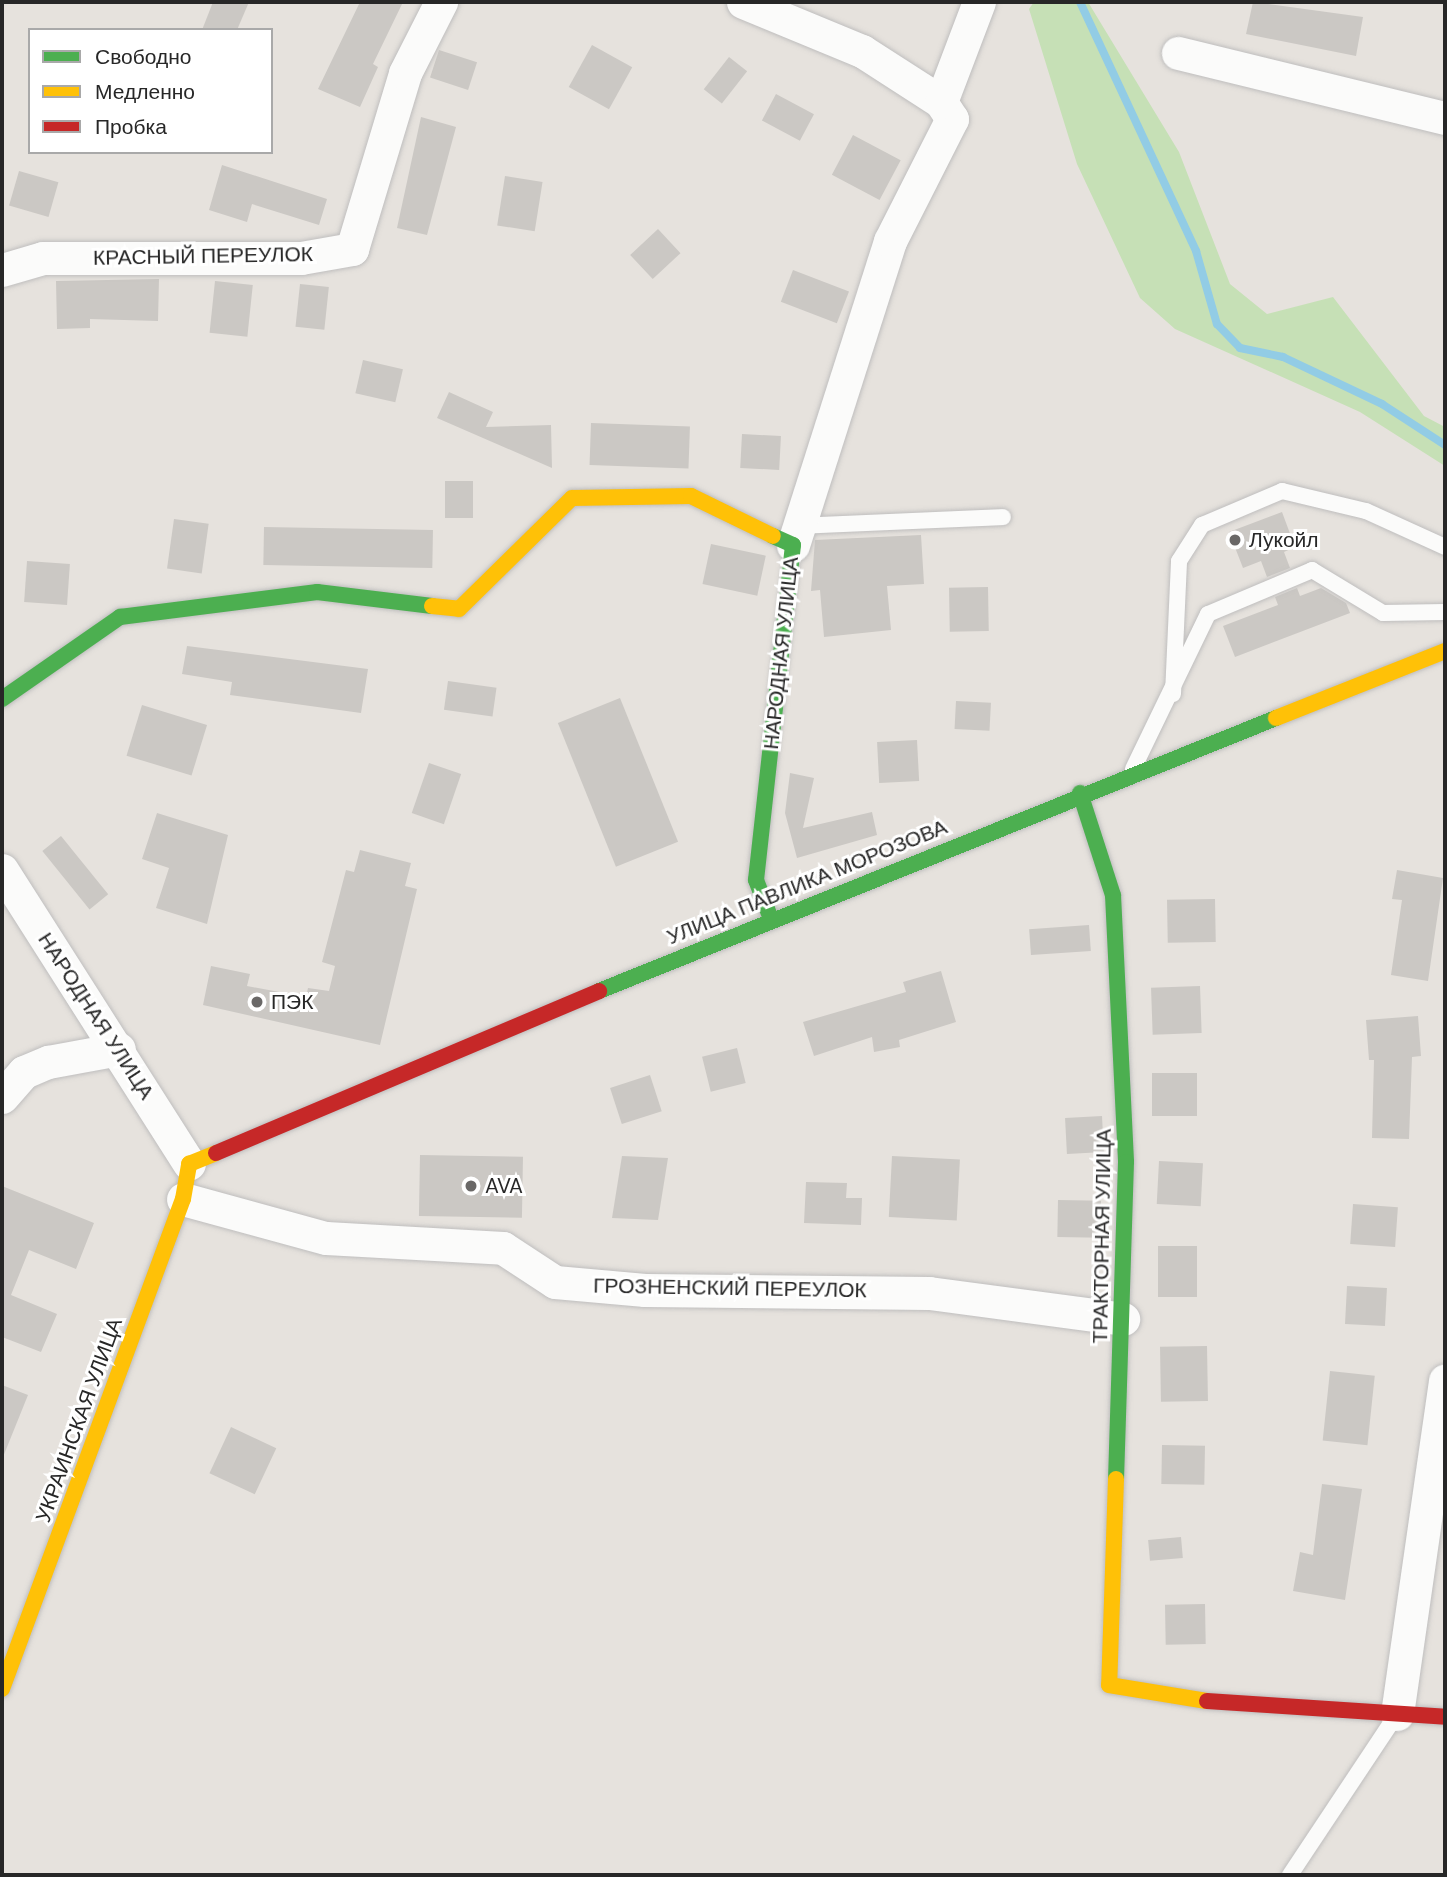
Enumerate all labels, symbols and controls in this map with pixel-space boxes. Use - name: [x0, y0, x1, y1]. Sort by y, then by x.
- legend: [28, 28, 273, 154]
- text: Свободно: [95, 43, 192, 71]
- text: Медленно: [95, 78, 195, 106]
- text: Пробка: [95, 113, 167, 141]
- street label: КРАСНЫЙ ПЕРЕУЛОК: [93, 241, 313, 271]
- place label: Лукойл: [1249, 527, 1319, 553]
- marker: Лукойл: [1227, 532, 1243, 548]
- street label: НАРОДНАЯ УЛИЦА: [758, 555, 804, 751]
- street label: УЛИЦА ПАВЛИКА МОРОЗОВА: [663, 814, 951, 950]
- street label: НАРОДНАЯ УЛИЦА: [33, 928, 159, 1104]
- place label: ПЭК: [271, 989, 313, 1015]
- marker: ПЭК: [249, 994, 265, 1010]
- street label: ТРАКТОРНАЯ УЛИЦА: [1088, 1128, 1116, 1344]
- place label: AVA: [485, 1173, 523, 1199]
- marker: AVA: [463, 1178, 479, 1194]
- street label: ГРОЗНЕНСКИЙ ПЕРЕУЛОК: [593, 1273, 867, 1303]
- street label: УКРАИНСКАЯ УЛИЦА: [30, 1314, 128, 1526]

